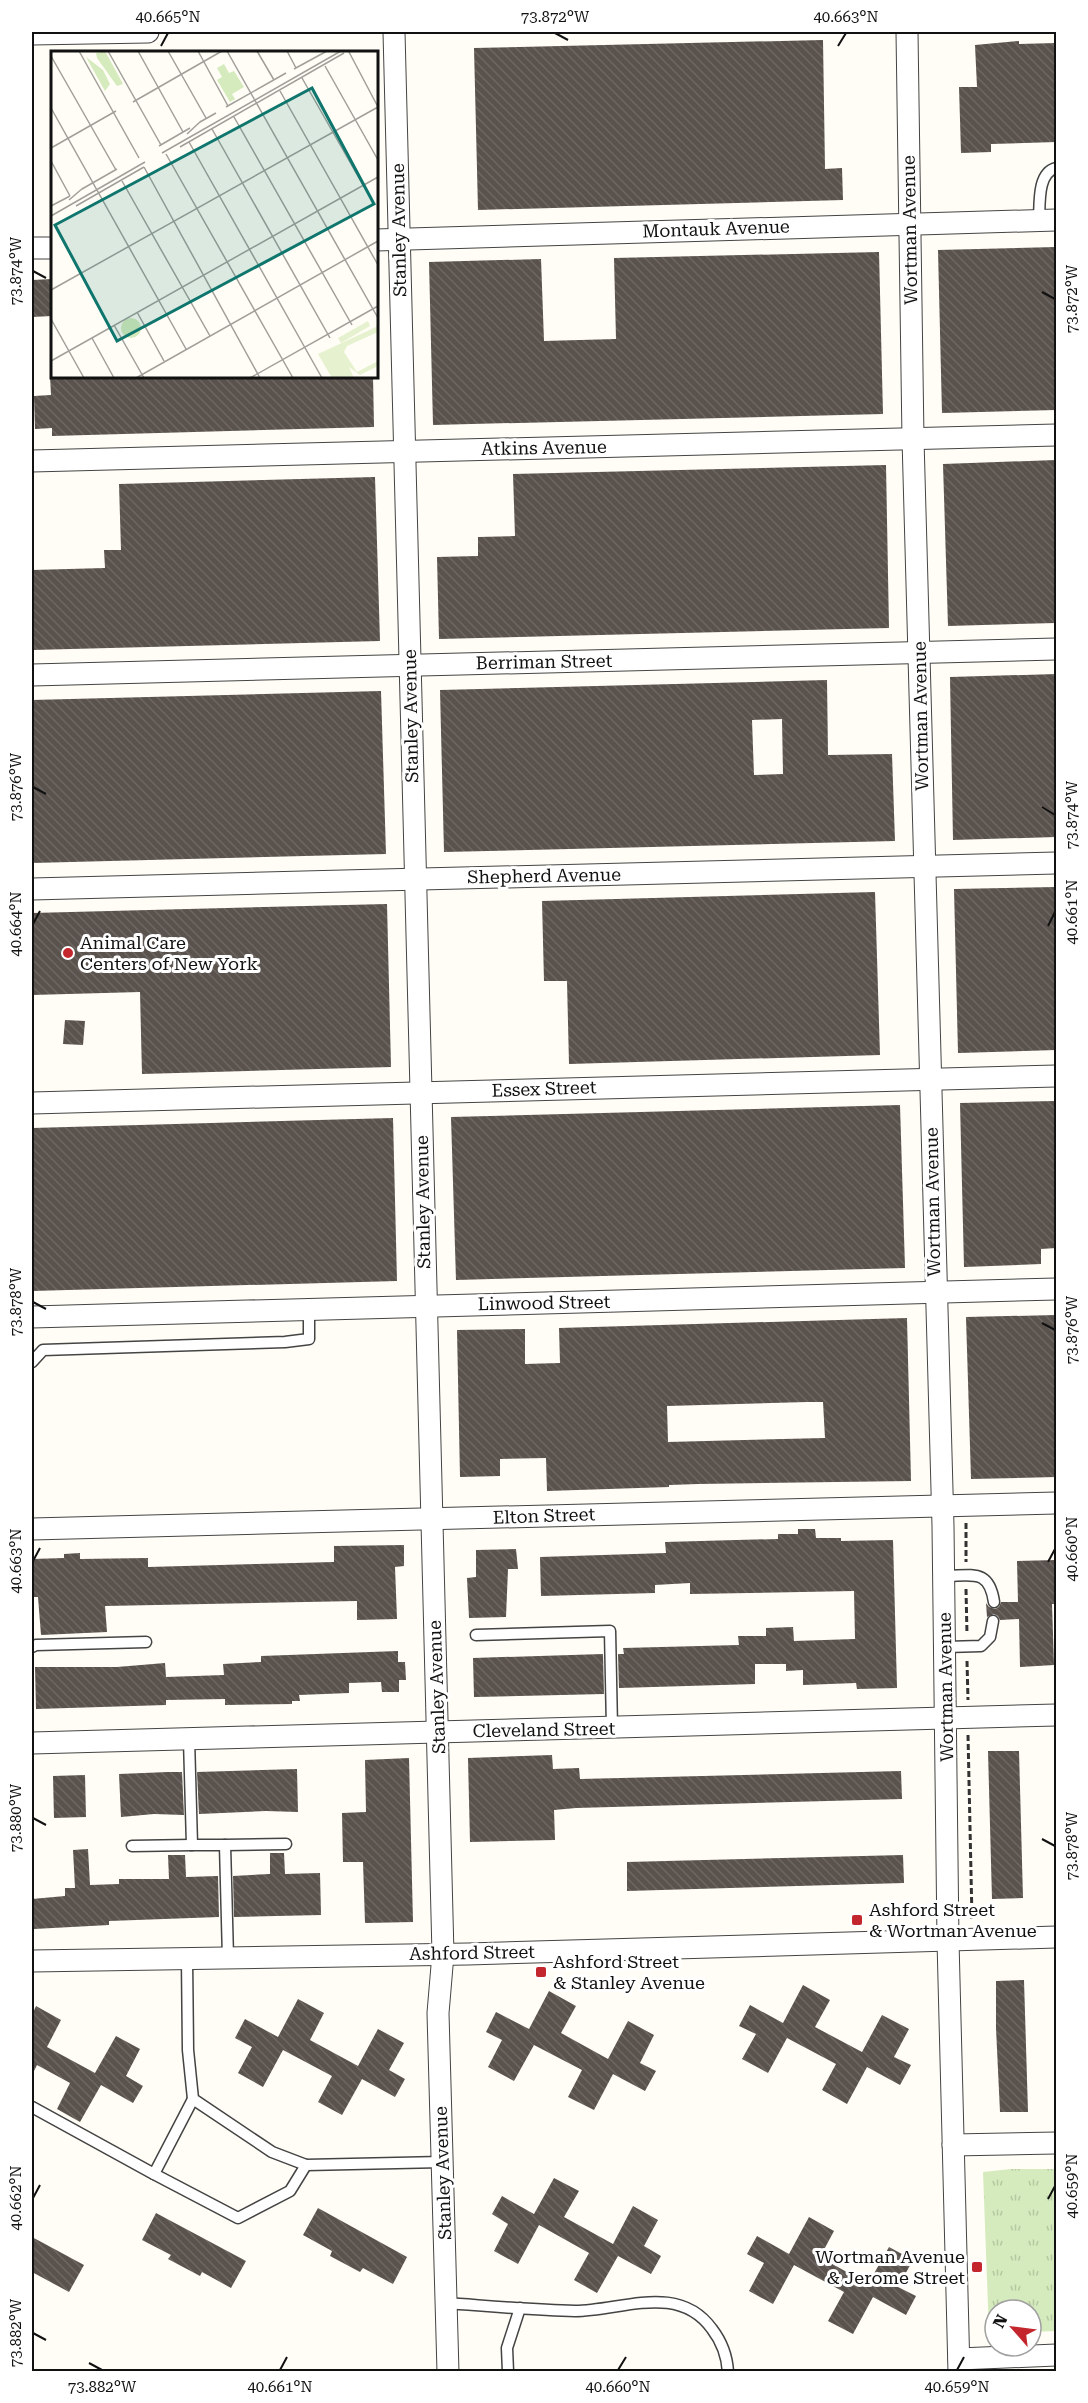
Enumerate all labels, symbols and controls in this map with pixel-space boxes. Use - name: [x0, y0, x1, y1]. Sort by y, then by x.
- text: 40.665°N: [135, 8, 201, 26]
- text: 73.872°W: [521, 8, 590, 26]
- text: 40.663°N: [813, 8, 879, 26]
- inset map: [51, 51, 378, 378]
- street label: Wortman Avenue: [898, 155, 921, 305]
- street label: Stanley Avenue: [387, 163, 410, 297]
- street label: Montauk Avenue: [642, 215, 790, 242]
- text: 73.874°W: [7, 236, 25, 305]
- text: 73.872°W: [1063, 264, 1081, 333]
- street label: Atkins Avenue: [481, 436, 607, 459]
- street label: Wortman Avenue: [909, 641, 932, 791]
- street label: Stanley Avenue: [399, 649, 422, 783]
- street label: Berriman Street: [476, 650, 613, 673]
- text: 73.876°W: [7, 752, 25, 821]
- text: 73.874°W: [1063, 780, 1081, 849]
- street label: Shepherd Avenue: [467, 864, 621, 887]
- text: 40.661°N: [1063, 879, 1081, 945]
- text: 40.664°N: [7, 891, 25, 957]
- place label: Animal Care Centers of New York: [80, 932, 258, 974]
- marker: Animal Care Centers of New York: [61, 946, 75, 960]
- street label: Essex Street: [491, 1076, 597, 1101]
- street label: Wortman Avenue: [921, 1127, 944, 1277]
- street label: Stanley Avenue: [411, 1135, 434, 1269]
- text: 73.878°W: [7, 1267, 25, 1336]
- street label: Linwood Street: [477, 1291, 611, 1314]
- text: 73.876°W: [1063, 1295, 1081, 1364]
- street label: Elton Street: [492, 1503, 596, 1528]
- text: 40.660°N: [1063, 1516, 1081, 1582]
- text: 40.663°N: [7, 1528, 25, 1594]
- street label: Wortman Avenue: [934, 1612, 957, 1762]
- street label: Stanley Avenue: [424, 1620, 449, 1754]
- street label: Cleveland Street: [473, 1718, 616, 1741]
- text: 73.880°W: [7, 1783, 25, 1852]
- text: 73.878°W: [1063, 1811, 1081, 1880]
- place label: Ashford Street & Wortman Avenue: [869, 1899, 1037, 1941]
- marker: Ashford Street & Wortman Avenue: [850, 1913, 864, 1927]
- street label: Ashford Street: [409, 1941, 535, 1964]
- place label: Ashford Street & Stanley Avenue: [553, 1951, 705, 1993]
- marker: Ashford Street & Stanley Avenue: [534, 1965, 548, 1979]
- street label: Stanley Avenue: [430, 2106, 455, 2240]
- text: 40.659°N: [1063, 2153, 1081, 2219]
- text: 40.662°N: [7, 2165, 25, 2231]
- place label: Wortman Avenue & Jerome Street: [815, 2246, 965, 2288]
- marker: Wortman Avenue & Jerome Street: [970, 2260, 984, 2274]
- text: 73.882°W: [7, 2298, 25, 2367]
- north arrow: [983, 2298, 1043, 2358]
- text: N: [989, 2311, 1011, 2331]
- text: 73.882°W: [68, 2378, 137, 2396]
- text: 40.661°N: [247, 2378, 313, 2396]
- text: 40.660°N: [585, 2378, 651, 2396]
- text: 40.659°N: [924, 2378, 990, 2396]

